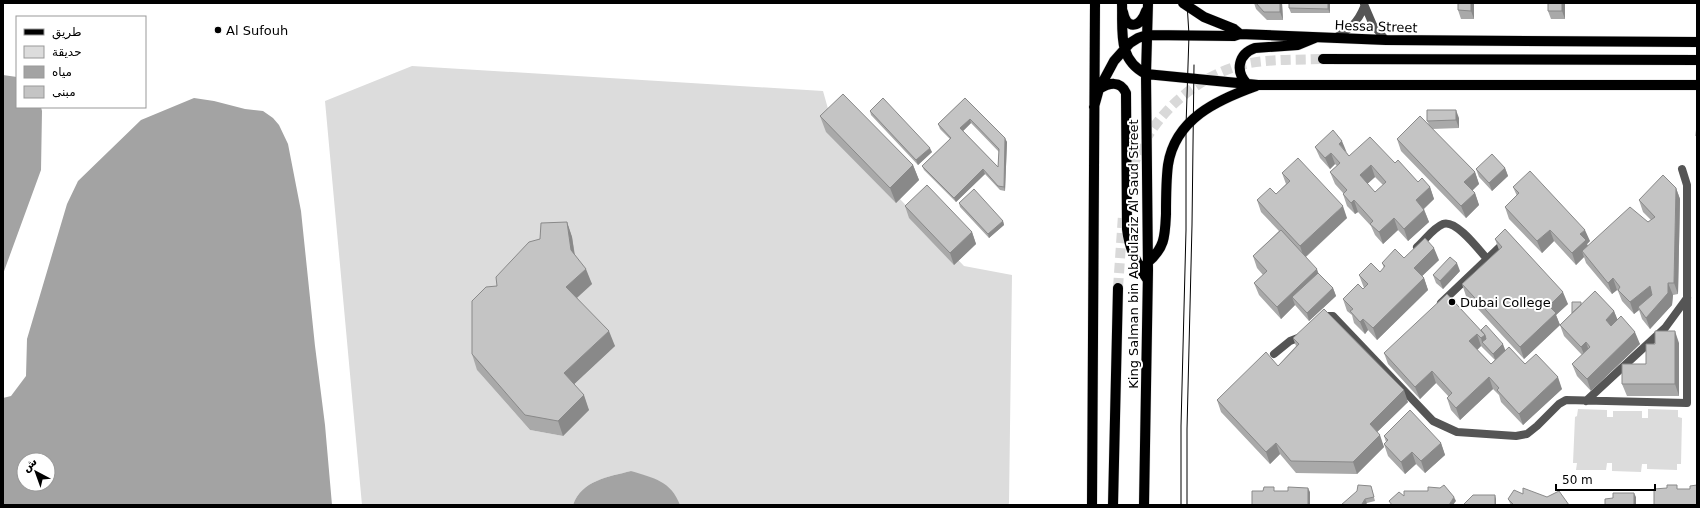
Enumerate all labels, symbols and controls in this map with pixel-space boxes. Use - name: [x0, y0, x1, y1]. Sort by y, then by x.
- legend: [16, 16, 146, 108]
- street label: Hessa Street: [1334, 18, 1418, 35]
- place label: Al Sufouh: [226, 23, 288, 38]
- text: طريق: [52, 25, 82, 40]
- marker: Al Sufouh: [213, 25, 223, 35]
- text: حديقة: [52, 45, 82, 59]
- text: مياه: [52, 65, 72, 79]
- text: مبنى: [52, 85, 76, 99]
- street label: King Salman bin Abdulaziz Al Saud Street: [1126, 119, 1141, 389]
- place label: Dubai College: [1460, 295, 1551, 310]
- marker: Dubai College: [1447, 297, 1457, 307]
- north arrow: [16, 452, 56, 492]
- text: ش: [20, 455, 40, 475]
- scale bar: [1556, 466, 1655, 492]
- text: 50 m: [1562, 473, 1593, 487]

